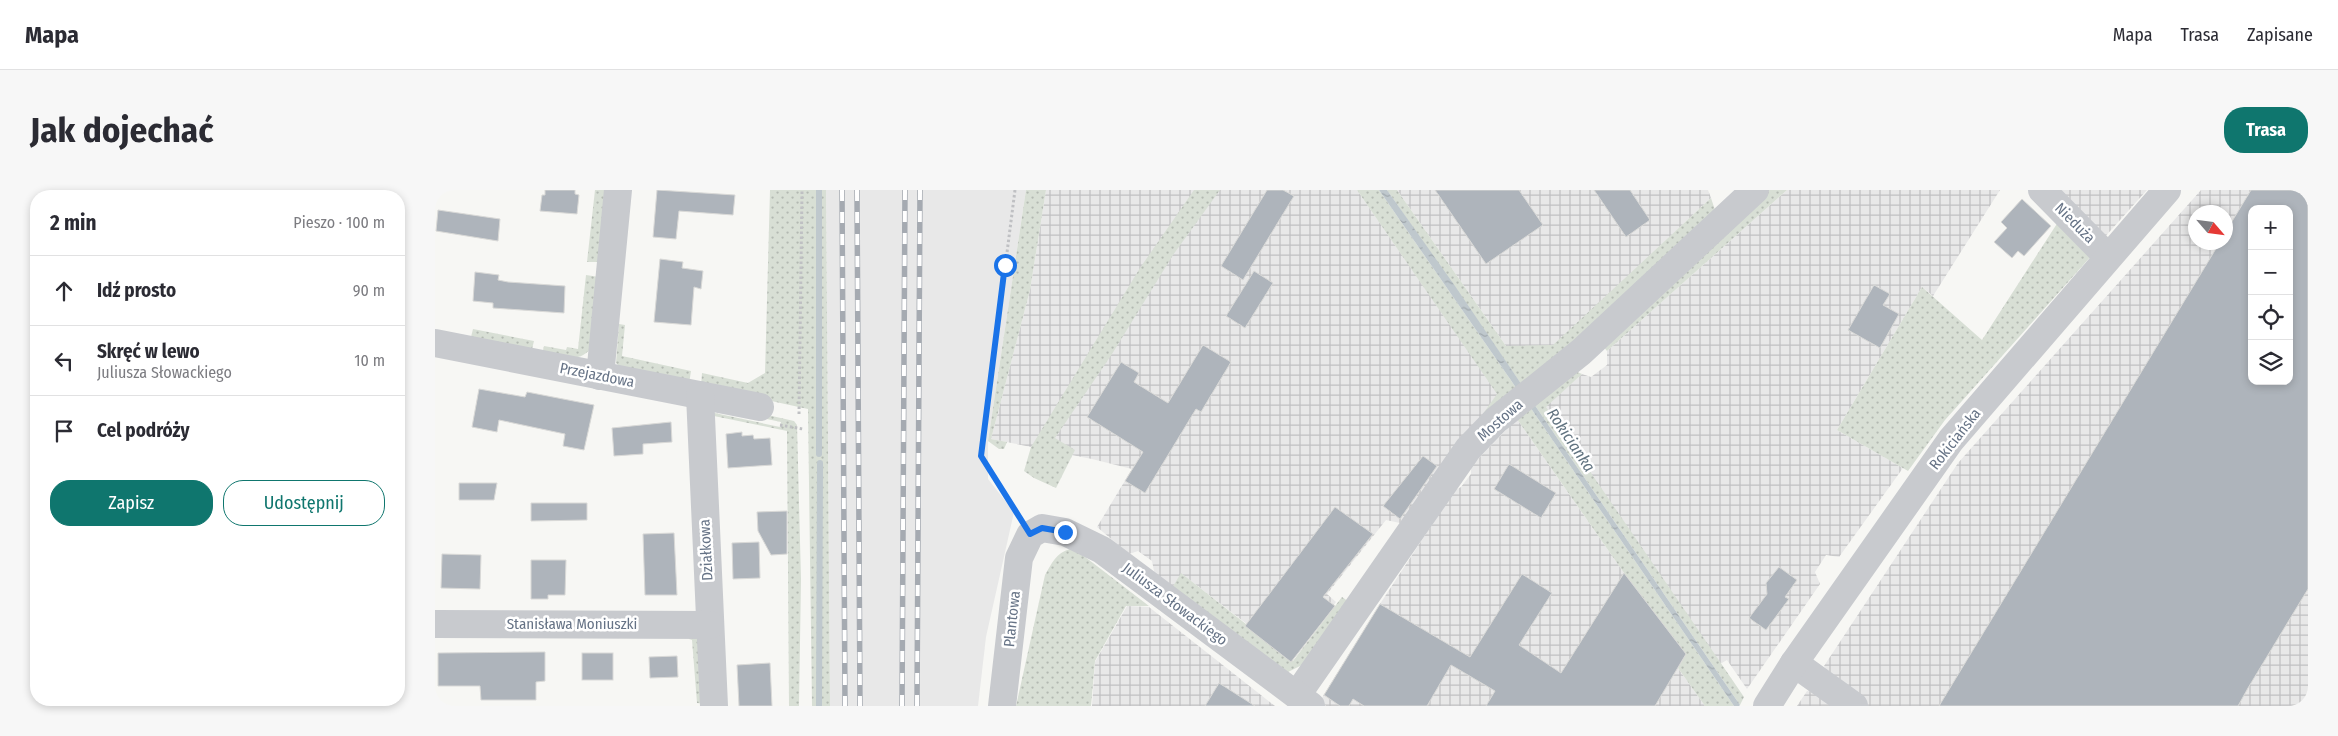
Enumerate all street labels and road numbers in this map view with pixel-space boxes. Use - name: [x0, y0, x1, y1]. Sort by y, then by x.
- street label: Nieduża: [2051, 199, 2099, 247]
- street label: Przejazdowa: [558, 359, 636, 391]
- street label: Mostowa: [1474, 395, 1526, 445]
- street label: Rokiciańska: [1926, 405, 1984, 473]
- street label: Działkowa: [695, 519, 717, 581]
- street label: Juliusza Słowackiego: [1119, 559, 1231, 649]
- street label: Plantowa: [1000, 590, 1024, 648]
- street label: Stanisława Moniuszki: [507, 615, 637, 633]

